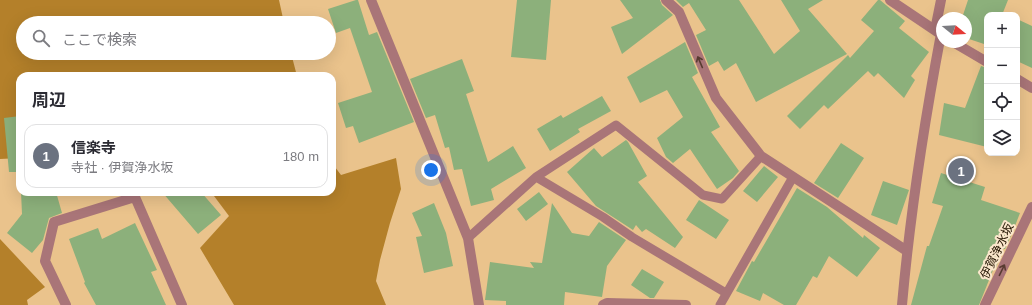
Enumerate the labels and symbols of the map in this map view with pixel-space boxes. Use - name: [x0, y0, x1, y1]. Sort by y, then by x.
- north arrow: [936, 12, 972, 48]
- one-way arrow: [696, 57, 704, 69]
- pin: 1: [948, 156, 974, 186]
- your location: [421, 160, 441, 180]
- street label: 伊賀浄水坂: [978, 221, 1016, 281]
- one-way arrow: [999, 264, 1006, 276]

